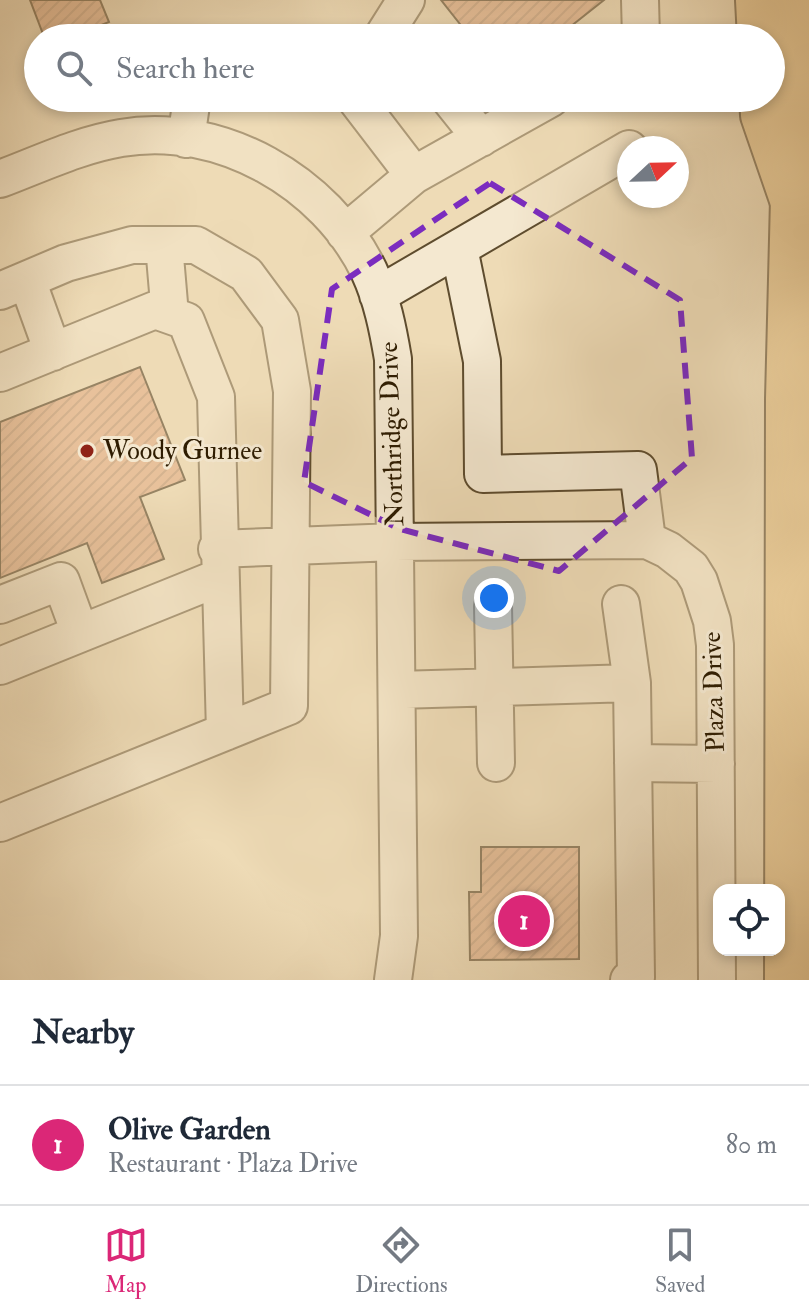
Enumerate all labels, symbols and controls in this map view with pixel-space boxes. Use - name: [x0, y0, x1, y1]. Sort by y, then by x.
- search box: [24, 24, 785, 112]
- icon: search: [52, 46, 96, 90]
- text: Search here: [116, 50, 255, 87]
- north arrow: [617, 136, 689, 208]
- street label: Northridge Drive: [373, 341, 411, 527]
- place label: Woody Gurnee: [102, 435, 262, 467]
- marker: Woody Gurnee: [78, 442, 96, 460]
- your location: [474, 578, 514, 618]
- street label: Plaza Drive: [696, 631, 732, 753]
- map controls: [713, 884, 785, 956]
- button: locate: [713, 884, 785, 956]
- pin: 1: [498, 891, 550, 951]
- text: Nearby: [32, 1011, 134, 1054]
- text: Olive Garden: [108, 1111, 271, 1148]
- text: 1: [53, 1129, 63, 1161]
- text: 80 m: [726, 1129, 777, 1161]
- text: Restaurant · Plaza Drive: [108, 1148, 358, 1180]
- tab: Map: [104, 1223, 148, 1299]
- tab: Directions: [355, 1223, 448, 1299]
- tab: Saved: [655, 1223, 705, 1299]

